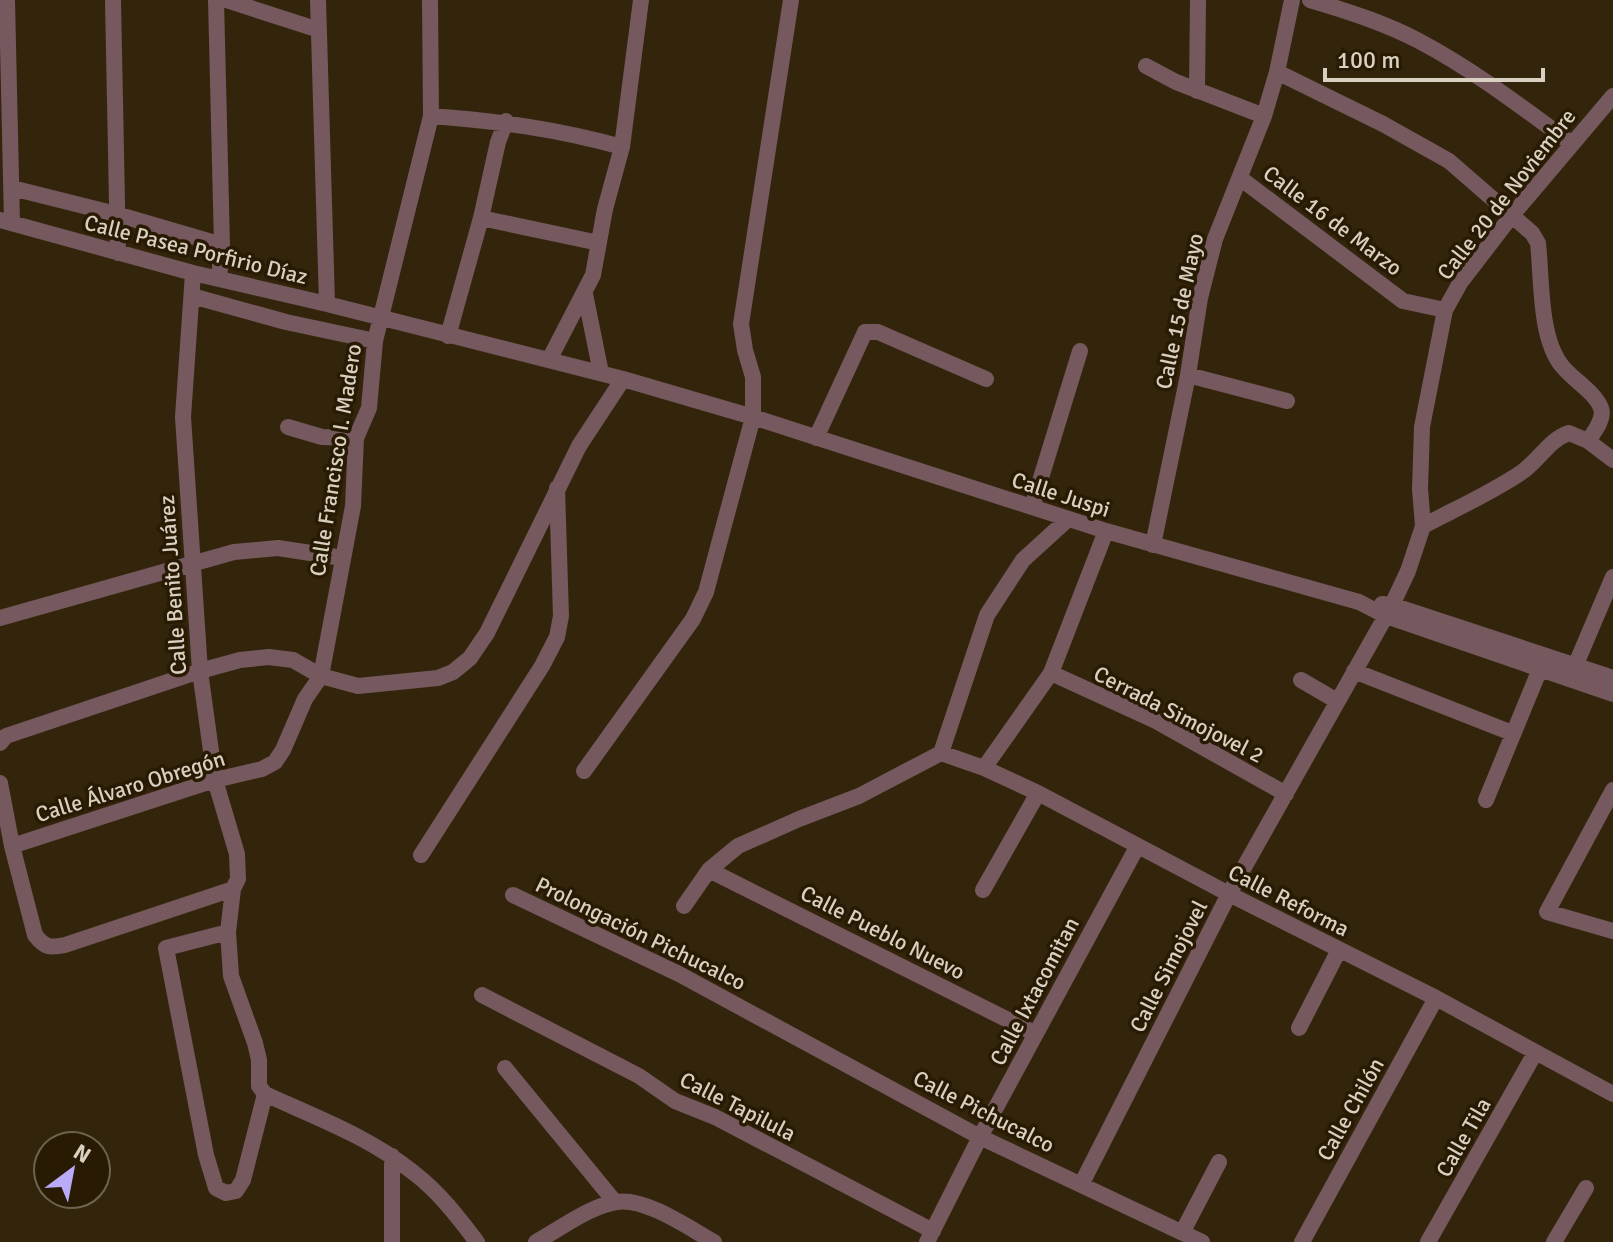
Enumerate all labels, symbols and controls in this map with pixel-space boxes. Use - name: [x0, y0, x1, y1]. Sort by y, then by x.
- scale bar: [1325, 32, 1543, 82]
- text: 100 m: [1337, 45, 1400, 75]
- street label: Calle 20 de Noviembre: [1431, 103, 1581, 285]
- street label: Calle 16 de Marzo: [1258, 159, 1407, 281]
- street label: Calle Pasea Porfirio Díaz: [81, 209, 310, 290]
- street label: Calle 15 de Mayo: [1150, 231, 1209, 392]
- street label: Calle Francisco I. Madero: [304, 342, 367, 578]
- street label: Calle Juspi: [1008, 466, 1113, 523]
- street label: Calle Benito Juárez: [153, 494, 192, 676]
- street label: Cerrada Simojovel 2: [1089, 660, 1268, 769]
- street label: Calle Álvaro Obregón: [32, 745, 228, 828]
- street label: Calle Reforma: [1224, 858, 1354, 942]
- street label: Prolongación Pichucalco: [531, 871, 750, 996]
- street label: Calle Pueblo Nuevo: [796, 879, 969, 986]
- street label: Calle Simojovel: [1124, 896, 1213, 1037]
- street label: Calle Ixtacomitan: [984, 913, 1085, 1070]
- street label: Calle Chilón: [1311, 1053, 1390, 1165]
- street label: Calle Pichucalco: [909, 1064, 1059, 1159]
- street label: Calle Tapilula: [675, 1066, 800, 1147]
- street label: Calle Tila: [1430, 1093, 1497, 1182]
- north arrow: [32, 1130, 112, 1210]
- text: N: [69, 1138, 96, 1169]

